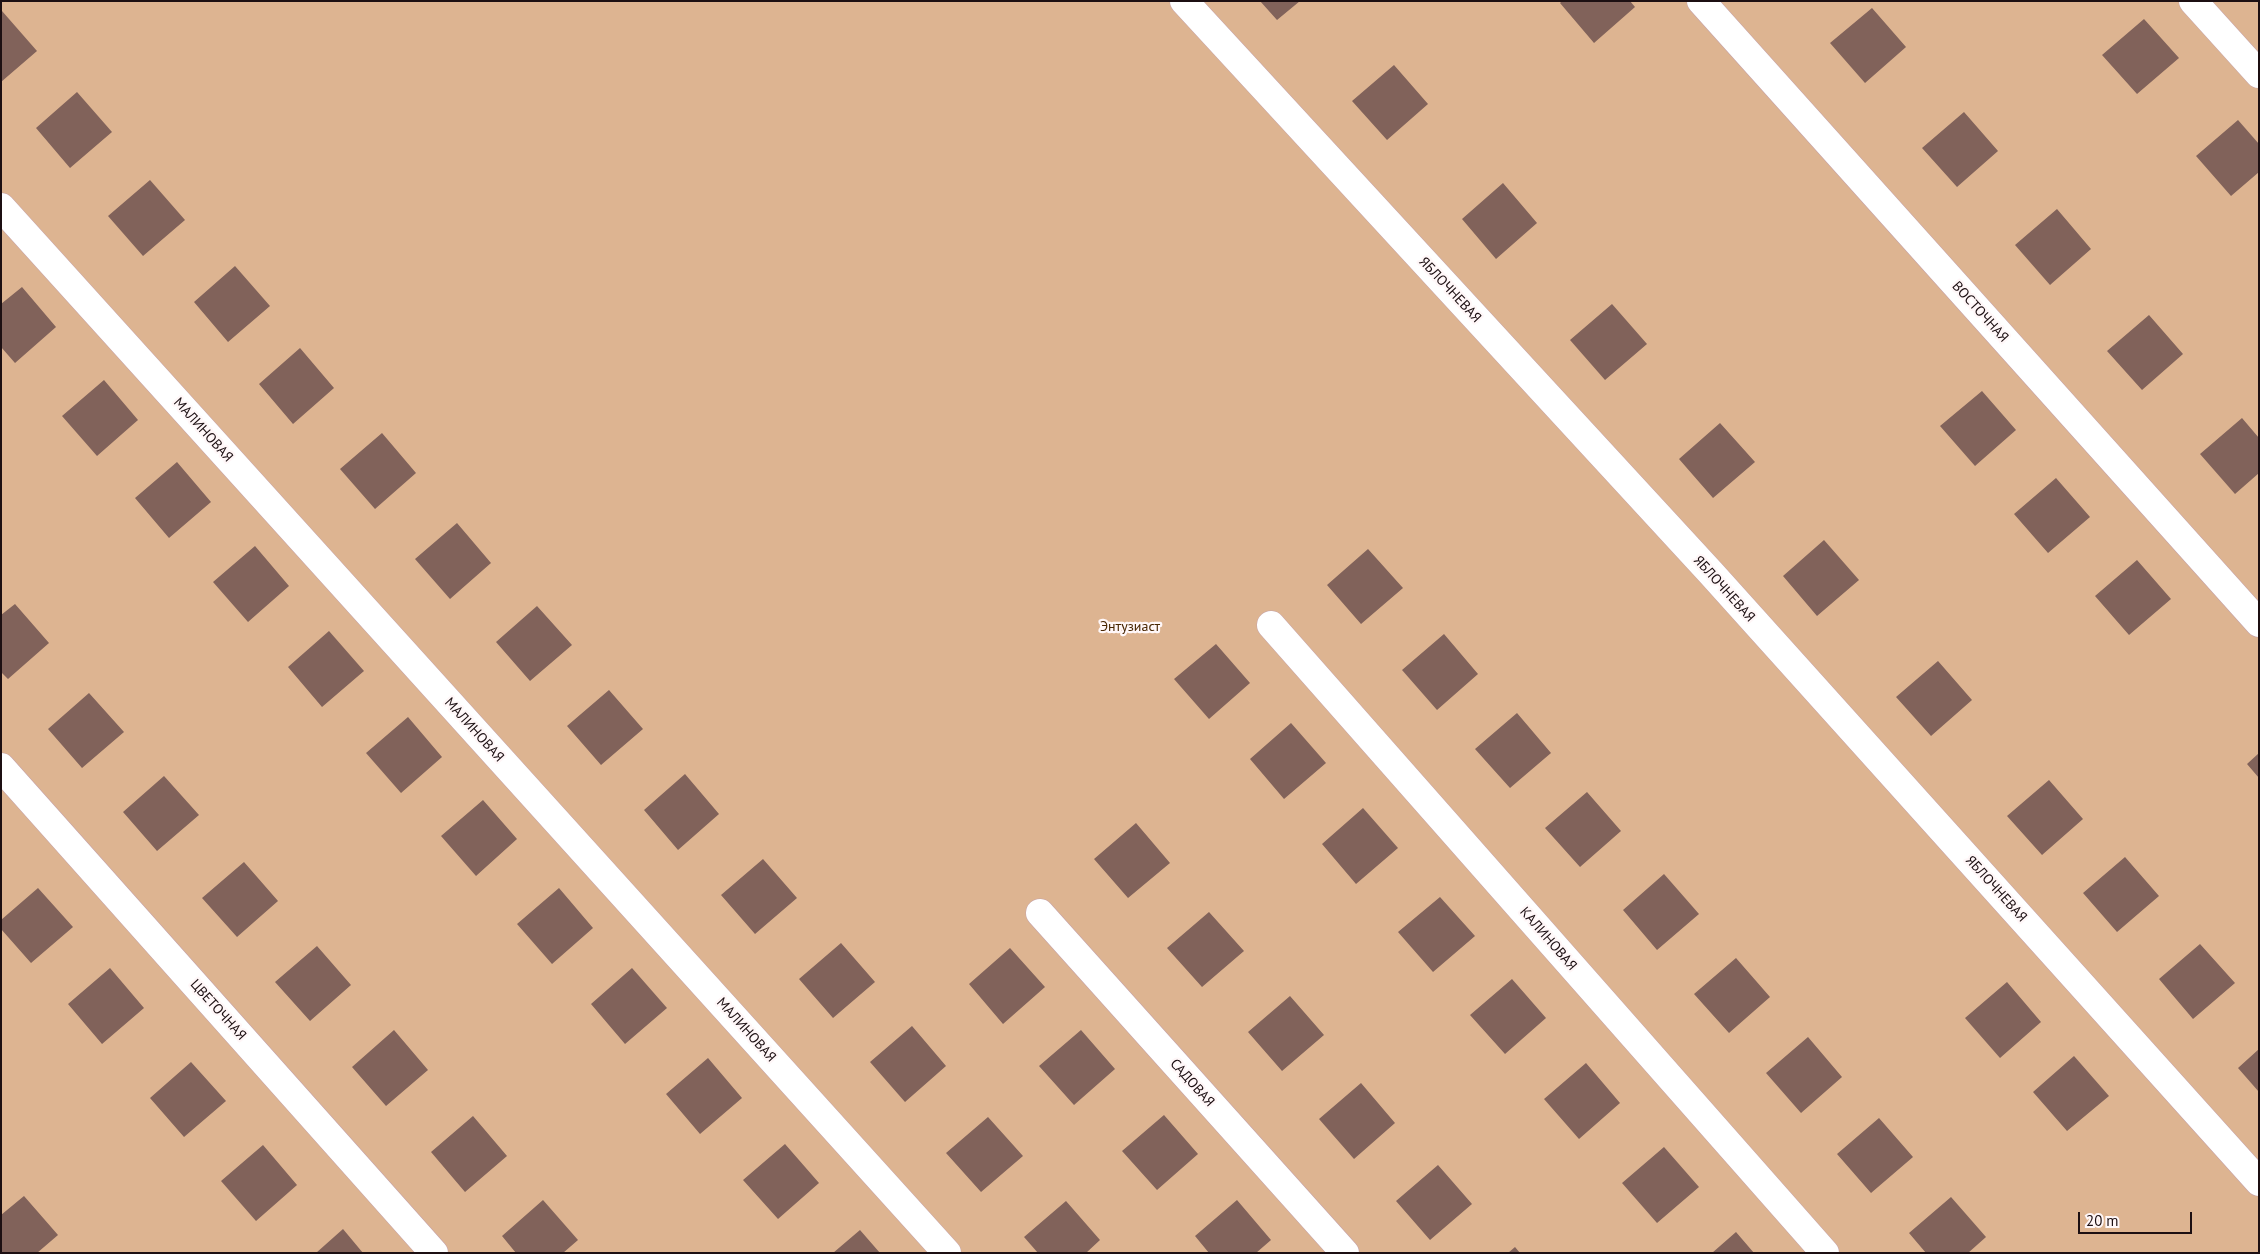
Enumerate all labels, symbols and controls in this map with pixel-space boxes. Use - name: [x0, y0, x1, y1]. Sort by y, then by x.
- street label: ЯБЛОЧНЕВАЯ: [1415, 254, 1485, 326]
- street label: ВОСТОЧНАЯ: [1948, 278, 2012, 346]
- street label: МАЛИНОВАЯ: [170, 394, 236, 466]
- street label: ЯБЛОЧНЕВАЯ: [1690, 552, 1758, 626]
- park label: Энтузиаст: [1100, 619, 1160, 635]
- street label: МАЛИНОВАЯ: [441, 694, 507, 766]
- street label: ЯБЛОЧНЕВАЯ: [1962, 852, 2030, 926]
- street label: КАЛИНОВАЯ: [1516, 904, 1580, 974]
- street label: ЦВЕТОЧНАЯ: [186, 976, 250, 1044]
- street label: МАЛИНОВАЯ: [713, 994, 779, 1066]
- street label: САДОВАЯ: [1166, 1056, 1218, 1110]
- scale bar: [2080, 1202, 2194, 1234]
- text: 20 m: [2086, 1211, 2119, 1230]

